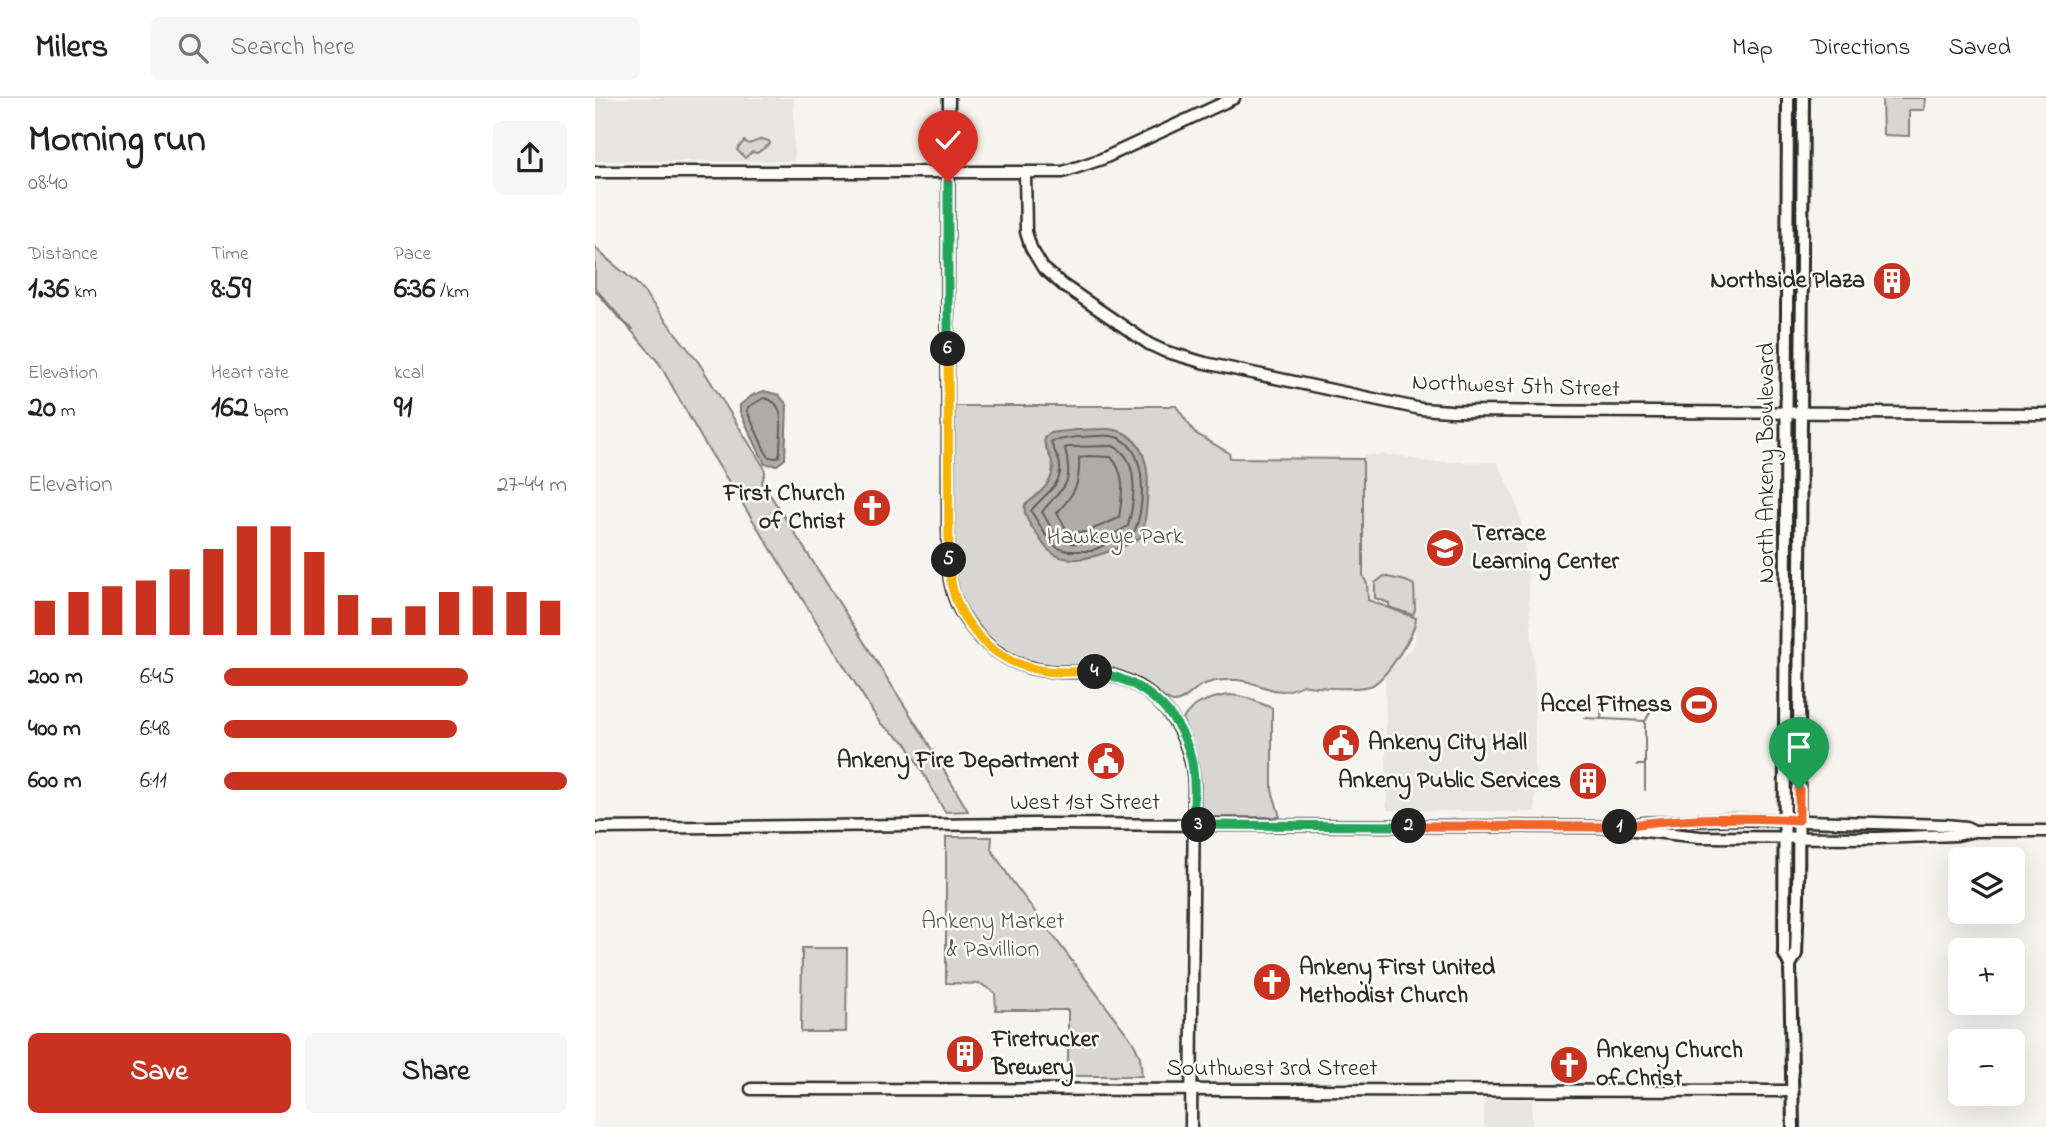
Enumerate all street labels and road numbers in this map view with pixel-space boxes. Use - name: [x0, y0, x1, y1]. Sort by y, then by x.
- street label: North Ankeny Boulevard: [1750, 342, 1786, 583]
- street label: Northwest 5th Street: [1411, 366, 1621, 408]
- street label: West 1st Street: [1010, 786, 1160, 821]
- street label: Southwest 3rd Street: [1166, 1052, 1378, 1087]

